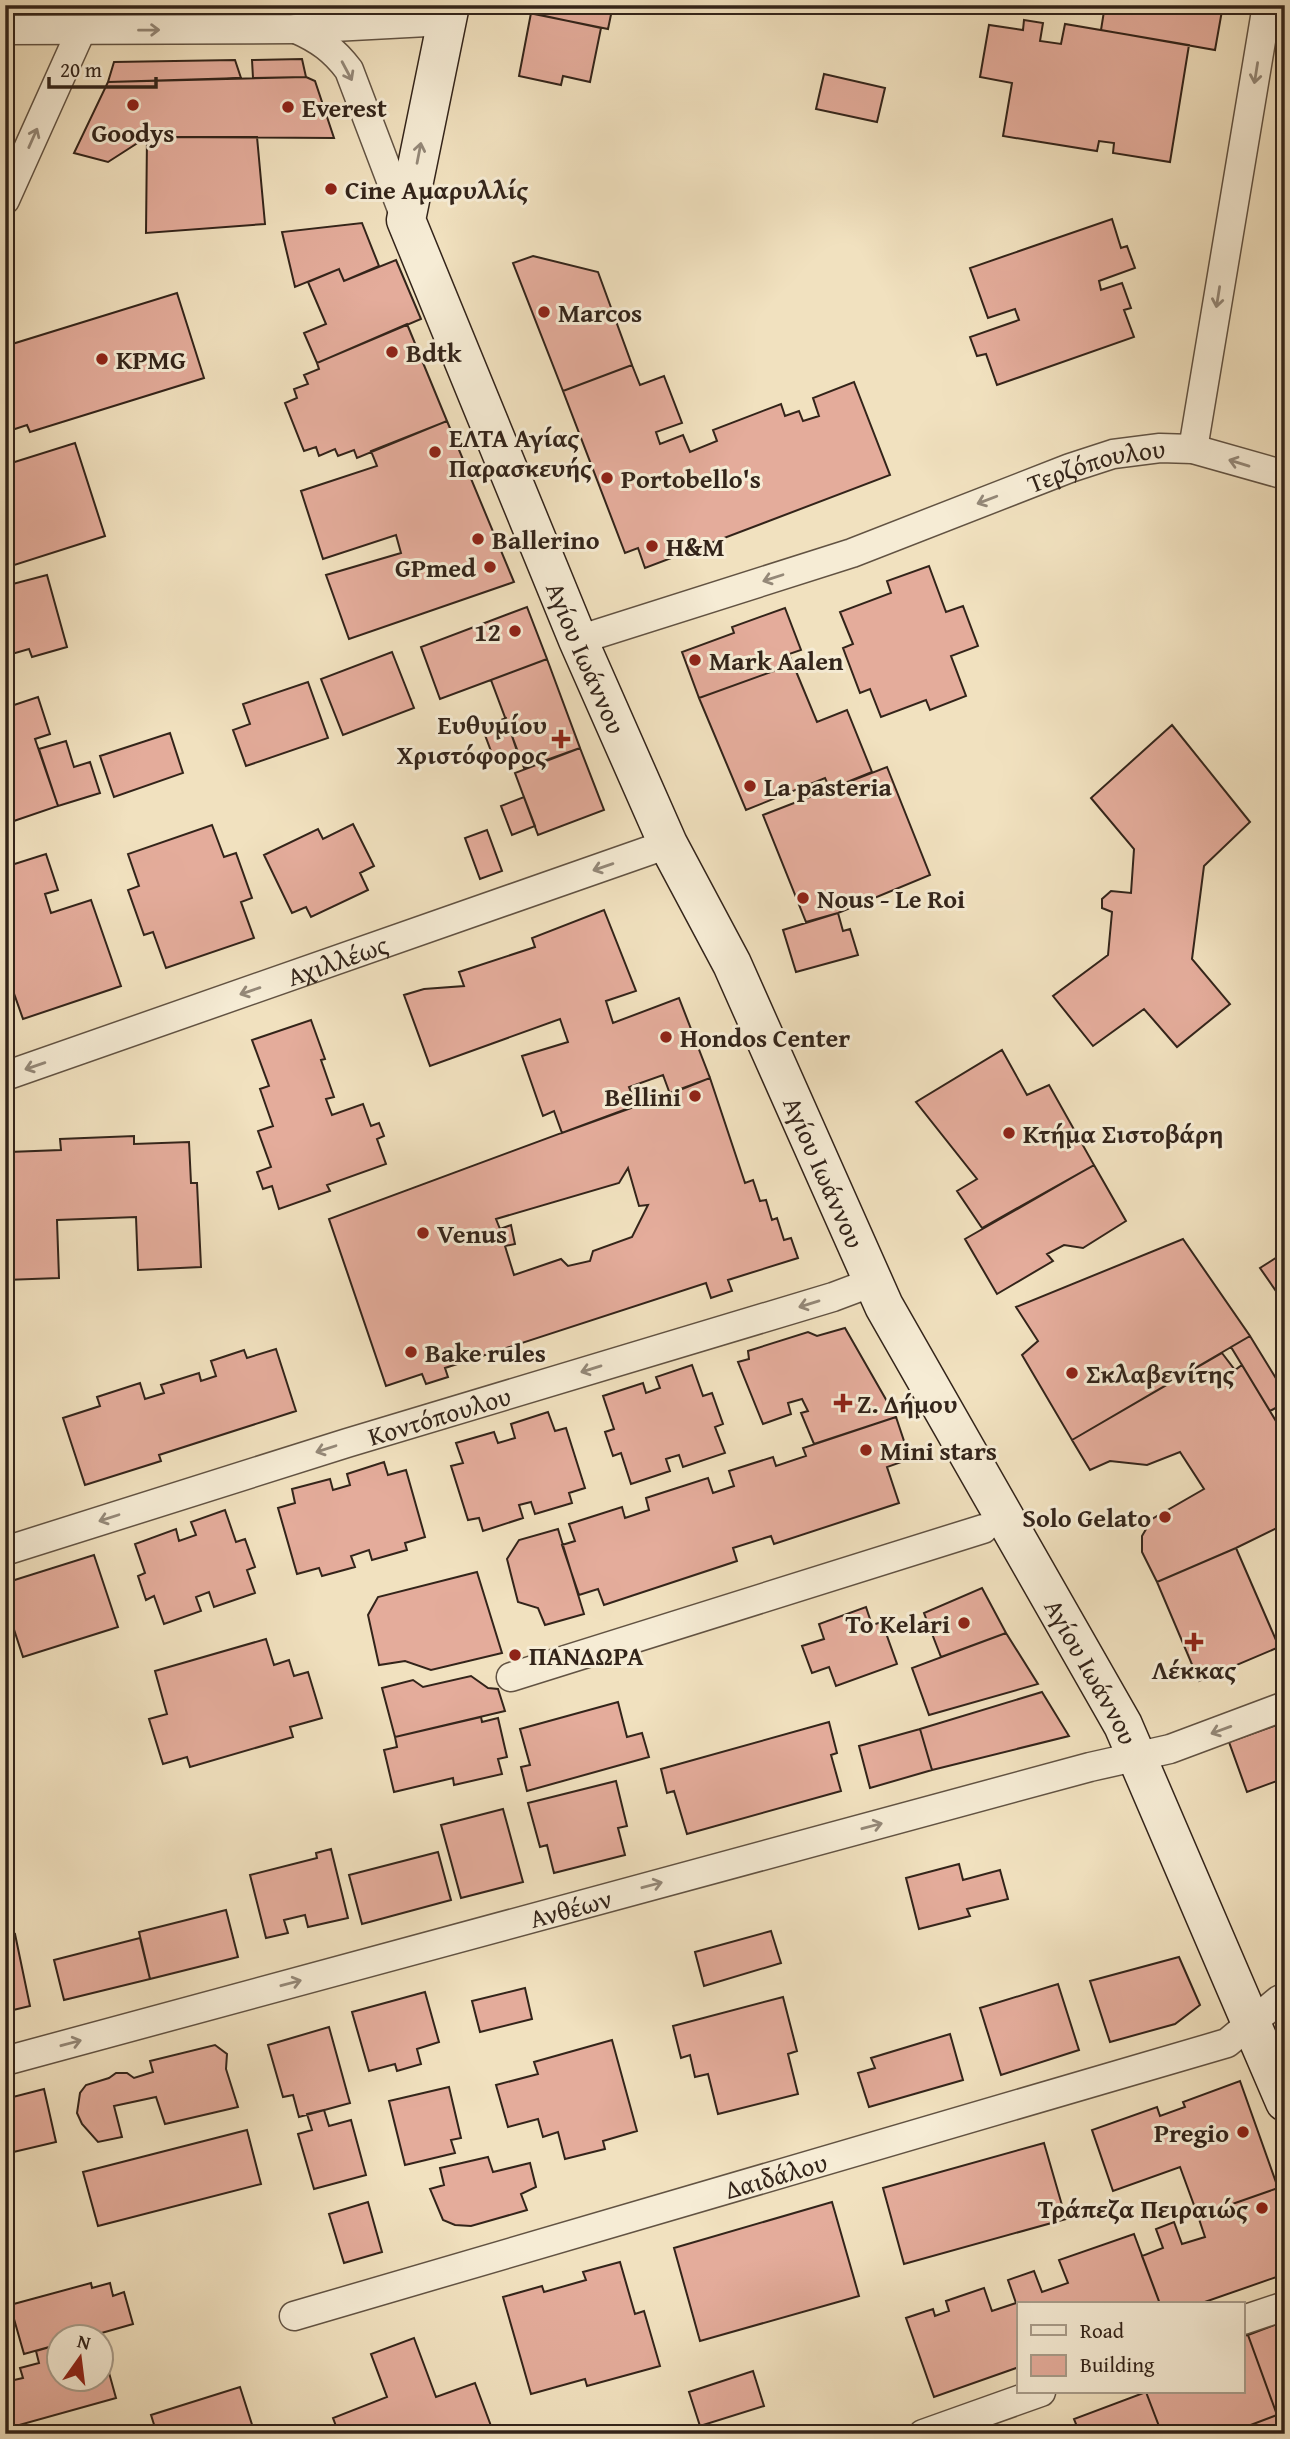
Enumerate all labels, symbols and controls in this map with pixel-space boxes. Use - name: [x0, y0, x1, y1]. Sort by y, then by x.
- one-way arrow: [138, 24, 161, 37]
- scale bar: [49, 46, 156, 90]
- text: 20 m: [60, 54, 102, 85]
- one-way arrow: [341, 61, 355, 81]
- one-way arrow: [1249, 61, 1262, 83]
- place label: Everest: [302, 88, 387, 127]
- marker: Goodys: [125, 97, 141, 113]
- marker: Everest: [280, 99, 296, 115]
- place label: Goodys: [92, 113, 174, 152]
- one-way arrow: [27, 127, 40, 149]
- one-way arrow: [413, 142, 427, 165]
- place label: Cine Αμαρυλλίς: [345, 170, 528, 209]
- marker: Cine Αμαρυλλίς: [323, 181, 339, 197]
- one-way arrow: [1211, 285, 1224, 308]
- place label: Marcos: [558, 293, 642, 332]
- marker: Marcos: [536, 304, 552, 320]
- place label: Bdtk: [406, 333, 462, 372]
- place label: KPMG: [116, 340, 186, 379]
- marker: Bdtk: [384, 344, 400, 360]
- marker: KPMG: [94, 351, 110, 367]
- place label: ΕΛΤΑ Αγίας Παρασκευής: [449, 418, 592, 487]
- street label: Τερζόπουλου: [1021, 428, 1167, 502]
- marker: ΕΛΤΑ Αγίας Παρασκευής: [427, 444, 443, 460]
- one-way arrow: [1228, 456, 1250, 469]
- place label: Portobello's: [621, 459, 761, 498]
- marker: Portobello's: [599, 470, 615, 486]
- one-way arrow: [976, 495, 998, 508]
- place label: Ballerino: [492, 520, 600, 559]
- place label: H&M: [666, 527, 725, 566]
- marker: Ballerino: [470, 531, 486, 547]
- marker: H&M: [644, 538, 660, 554]
- place label: GPmed: [395, 548, 476, 587]
- marker: GPmed: [482, 559, 498, 575]
- one-way arrow: [762, 573, 784, 586]
- street label: Αγίου Ιωάννου: [537, 576, 637, 740]
- place label: 12: [474, 612, 501, 651]
- marker: 12: [507, 623, 523, 639]
- place label: Mark Aalen: [709, 641, 844, 680]
- marker: Mark Aalen: [687, 652, 703, 668]
- place label: Ευθυμίου Χριστόφορος: [397, 705, 547, 774]
- marker: Ευθυμίου Χριστόφορος: [553, 731, 569, 747]
- place label: La pasteria: [764, 767, 892, 806]
- marker: La pasteria: [742, 778, 758, 794]
- one-way arrow: [593, 861, 615, 874]
- place label: Nous - Le Roi: [817, 879, 965, 918]
- marker: Nous - Le Roi: [795, 890, 811, 906]
- street label: Αχιλλέως: [282, 924, 393, 995]
- one-way arrow: [239, 986, 261, 998]
- place label: Hondos Center: [680, 1018, 850, 1057]
- marker: Hondos Center: [658, 1029, 674, 1045]
- one-way arrow: [25, 1061, 47, 1073]
- place label: Bellini: [605, 1077, 681, 1116]
- marker: Bellini: [687, 1088, 703, 1104]
- street label: Αγίου Ιωάννου: [774, 1090, 875, 1254]
- place label: Κτήμα Σιστοβάρη: [1023, 1114, 1223, 1153]
- marker: Κτήμα Σιστοβάρη: [1001, 1125, 1017, 1141]
- place label: Venus: [437, 1214, 507, 1253]
- marker: Venus: [415, 1225, 431, 1241]
- one-way arrow: [798, 1298, 820, 1311]
- place label: Bake rules: [425, 1333, 546, 1372]
- marker: Bake rules: [403, 1344, 419, 1360]
- place label: Σκλαβενίτης: [1086, 1354, 1235, 1393]
- one-way arrow: [580, 1364, 602, 1377]
- marker: Σκλαβενίτης: [1064, 1365, 1080, 1381]
- street label: Κοντόπουλου: [363, 1375, 516, 1455]
- place label: Ζ. Δήμου: [857, 1384, 957, 1423]
- marker: Ζ. Δήμου: [835, 1395, 851, 1411]
- place label: Mini stars: [880, 1431, 997, 1470]
- marker: Mini stars: [858, 1442, 874, 1458]
- one-way arrow: [315, 1444, 337, 1457]
- place label: Solo Gelato: [1022, 1498, 1151, 1537]
- marker: Solo Gelato: [1157, 1509, 1173, 1525]
- one-way arrow: [98, 1512, 120, 1525]
- street label: Αγίου Ιωάννου: [1035, 1591, 1148, 1750]
- place label: To Kelari: [846, 1604, 950, 1643]
- marker: To Kelari: [956, 1615, 972, 1631]
- marker: Λέκκας: [1186, 1634, 1202, 1650]
- place label: ΠΑΝΔΩΡΑ: [529, 1636, 644, 1675]
- marker: ΠΑΝΔΩΡΑ: [507, 1647, 523, 1663]
- place label: Λέκκας: [1152, 1650, 1236, 1689]
- one-way arrow: [1210, 1725, 1232, 1737]
- one-way arrow: [860, 1819, 883, 1832]
- street label: Ανθέων: [525, 1878, 616, 1938]
- one-way arrow: [641, 1878, 663, 1891]
- one-way arrow: [279, 1976, 302, 1989]
- one-way arrow: [60, 2035, 82, 2048]
- place label: Pregio: [1154, 2113, 1229, 2152]
- marker: Pregio: [1235, 2124, 1251, 2140]
- street label: Δαιδάλου: [720, 2142, 832, 2208]
- place label: Τράπεζα Πειραιώς: [1038, 2189, 1248, 2228]
- marker: Τράπεζα Πειραιώς: [1254, 2200, 1270, 2216]
- legend: [1017, 2302, 1244, 2394]
- text: Road: [1080, 2315, 1125, 2346]
- north arrow: [46, 2324, 116, 2394]
- text: N: [75, 2326, 94, 2357]
- text: Building: [1080, 2349, 1155, 2380]

